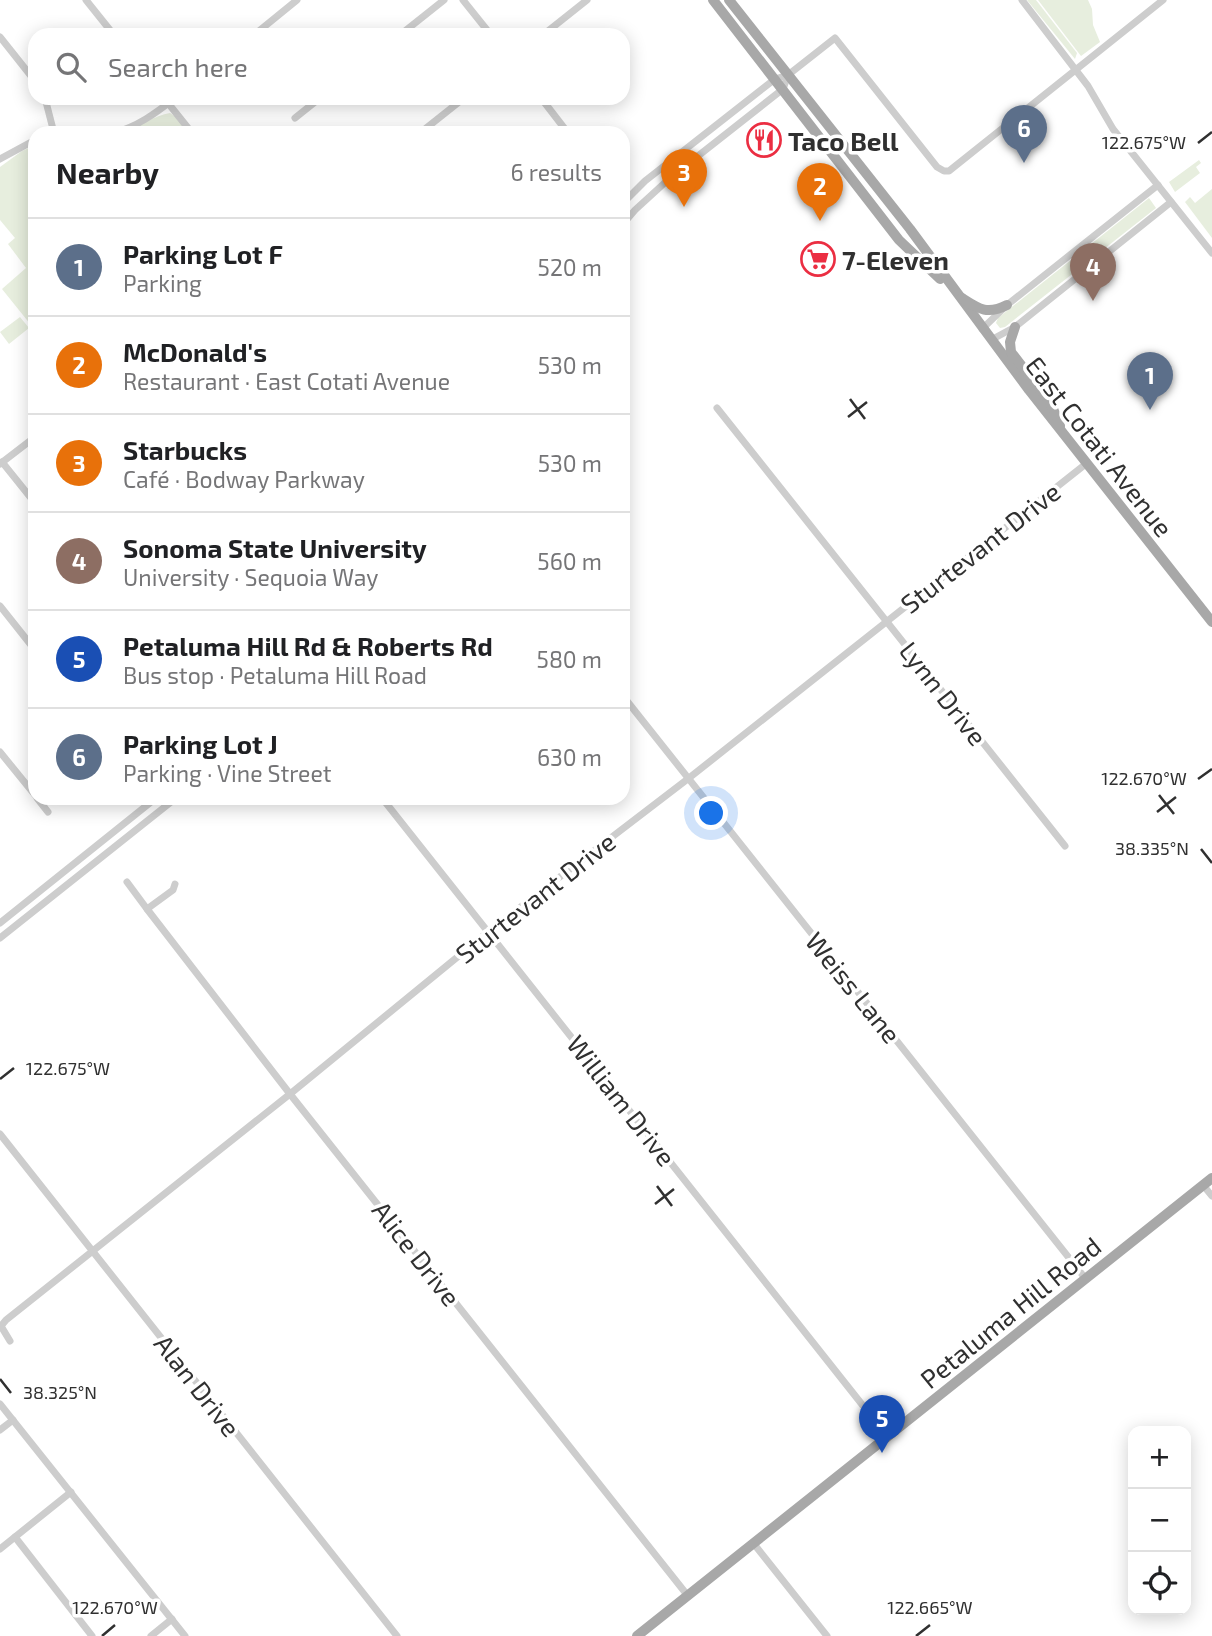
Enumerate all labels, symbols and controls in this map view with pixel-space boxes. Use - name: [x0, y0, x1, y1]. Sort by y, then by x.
- search box: [28, 28, 630, 105]
- icon: search: [52, 48, 90, 86]
- text: Search here: [108, 51, 248, 82]
- pin: 6: [1001, 105, 1047, 163]
- restaurant icon: Taco Bell: [745, 121, 783, 159]
- place label: Taco Bell: [788, 125, 899, 156]
- text: 122.675°W: [1102, 131, 1186, 153]
- pin: 3: [661, 149, 707, 207]
- text: Nearby: [56, 154, 159, 190]
- text: 6 results: [511, 158, 602, 186]
- pin: 2: [797, 163, 843, 221]
- text: Parking Lot F: [123, 238, 283, 269]
- supermarket icon: 7-Eleven: [799, 240, 837, 278]
- pin: 4: [1070, 243, 1116, 301]
- place label: 7-Eleven: [842, 244, 949, 275]
- text: 1: [74, 253, 84, 281]
- text: 520 m: [538, 253, 602, 281]
- text: Parking: [123, 269, 202, 297]
- text: McDonald's: [123, 336, 267, 367]
- street label: East Cotati Avenue: [1020, 350, 1180, 542]
- text: 2: [72, 351, 86, 379]
- text: 530 m: [538, 351, 602, 379]
- pin: 1: [1127, 352, 1173, 410]
- text: Restaurant · East Cotati Avenue: [123, 367, 450, 395]
- text: Starbucks: [123, 434, 247, 465]
- text: 3: [72, 449, 86, 477]
- text: 530 m: [538, 449, 602, 477]
- text: Café · Bodway Parkway: [123, 465, 365, 493]
- street label: Sturtevant Drive: [894, 475, 1066, 619]
- text: Sonoma State University: [123, 532, 427, 563]
- text: 4: [72, 547, 86, 575]
- text: 560 m: [537, 547, 602, 575]
- text: University · Sequoia Way: [123, 563, 379, 591]
- text: Petaluma Hill Rd & Roberts Rd: [123, 630, 493, 661]
- street label: Lynn Drive: [894, 635, 994, 751]
- text: 5: [73, 645, 85, 673]
- text: 580 m: [537, 645, 602, 673]
- text: Bus stop · Petaluma Hill Road: [123, 661, 427, 689]
- text: Parking Lot J: [123, 728, 278, 759]
- text: 6: [72, 743, 86, 771]
- text: 630 m: [537, 743, 602, 771]
- text: Parking · Vine Street: [123, 759, 332, 787]
- text: 122.670°W: [1101, 767, 1187, 789]
- your location: [694, 796, 728, 830]
- street label: Sturtevant Drive: [449, 825, 621, 969]
- text: 38.335°N: [1115, 837, 1189, 859]
- street label: Weiss Lane: [800, 925, 908, 1049]
- street label: William Drive: [561, 1028, 683, 1172]
- text: 122.675°W: [26, 1057, 110, 1079]
- street label: Alice Drive: [367, 1194, 467, 1312]
- street label: Petaluma Hill Road: [914, 1230, 1106, 1394]
- street label: Alan Drive: [149, 1328, 247, 1442]
- text: 38.325°N: [23, 1381, 97, 1403]
- pin: 5: [859, 1395, 905, 1453]
- map controls: [1128, 1426, 1191, 1615]
- button: +: [1128, 1426, 1191, 1489]
- button: −: [1128, 1489, 1191, 1552]
- button: locate: [1128, 1552, 1191, 1615]
- text: 122.670°W: [72, 1596, 158, 1618]
- text: 122.665°W: [887, 1596, 973, 1618]

